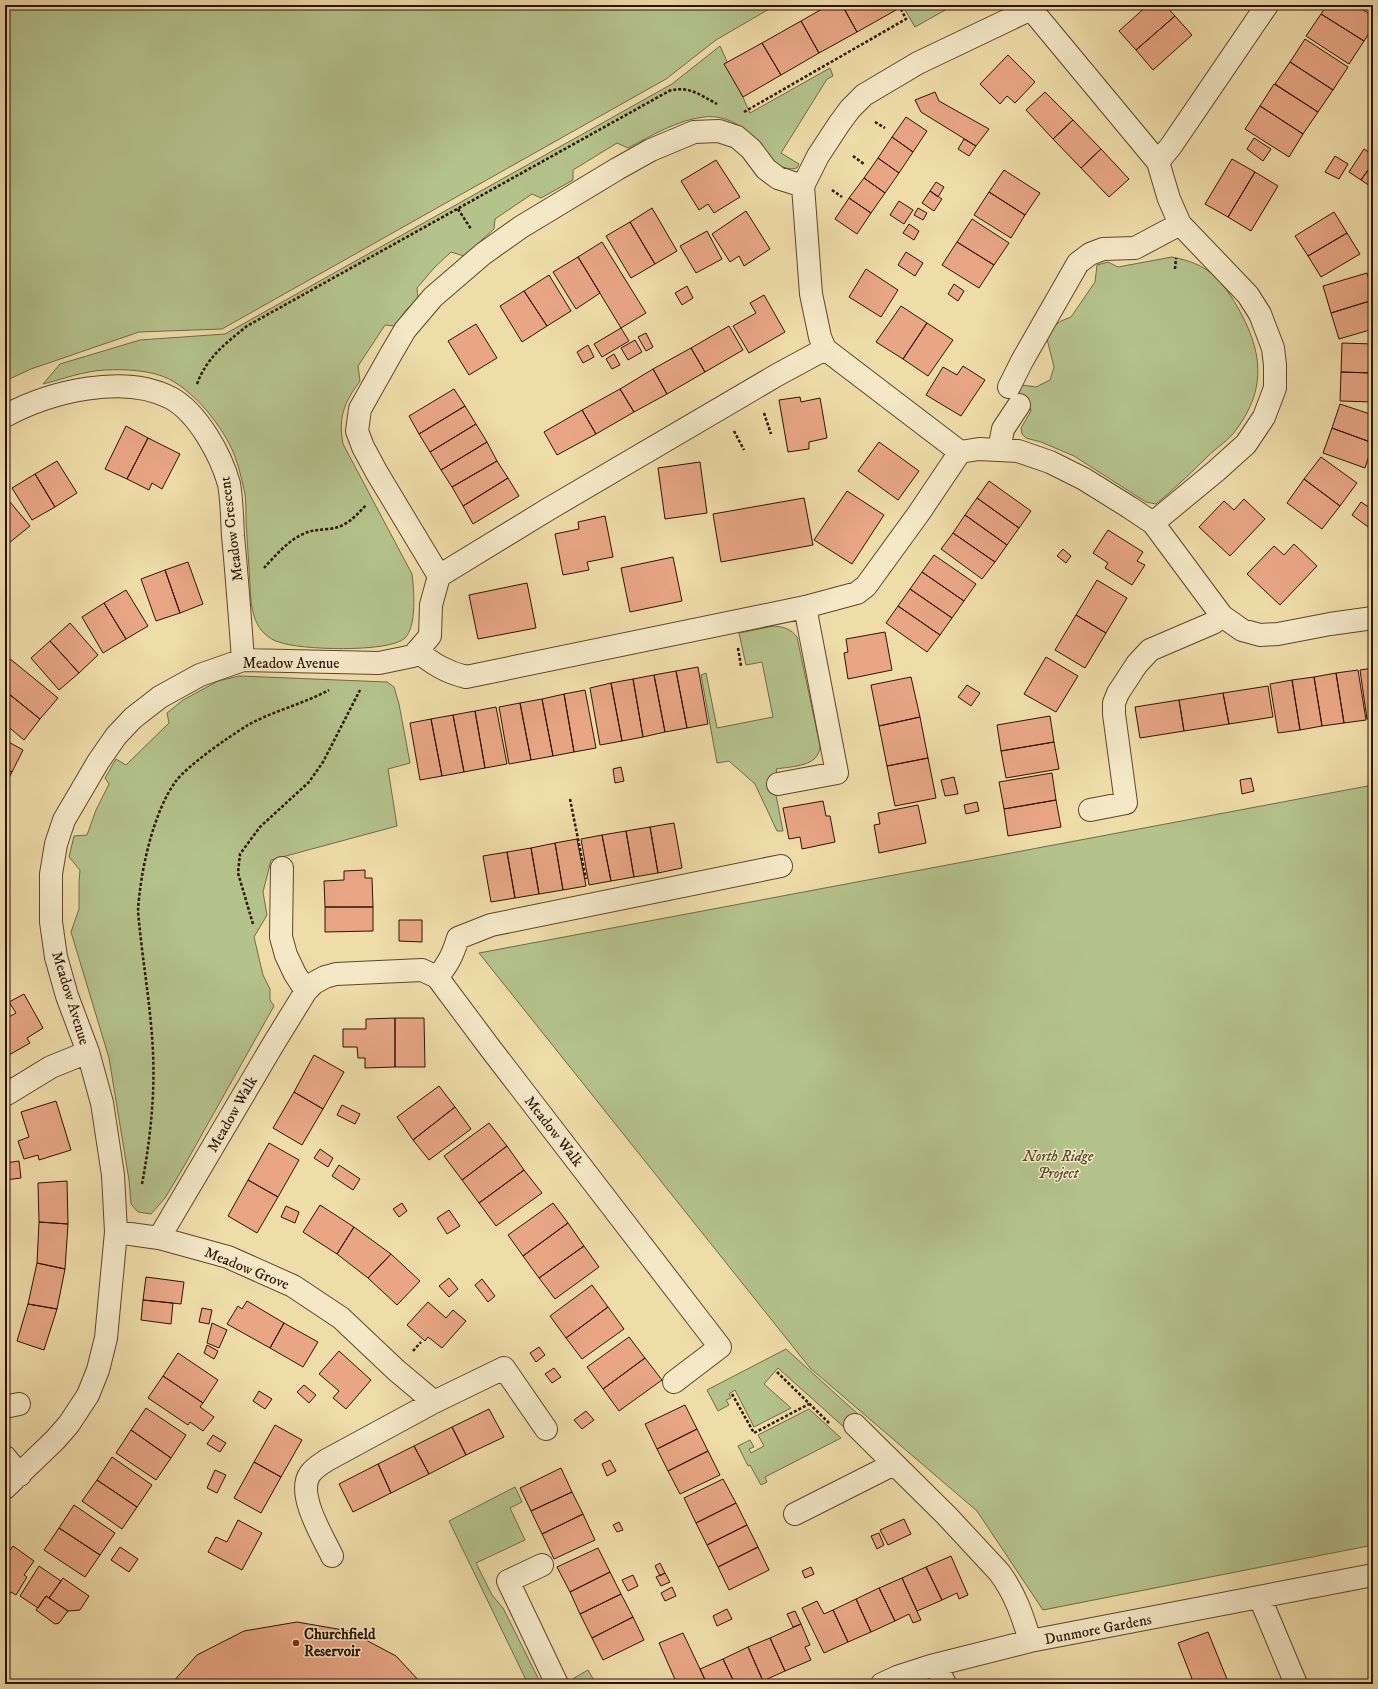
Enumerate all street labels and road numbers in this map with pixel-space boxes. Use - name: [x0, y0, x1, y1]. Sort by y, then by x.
- street label: Meadow Crescent: [216, 475, 247, 582]
- street label: Meadow Avenue: [243, 654, 339, 673]
- street label: Meadow Avenue: [47, 949, 94, 1047]
- street label: Meadow Walk: [203, 1072, 262, 1156]
- street label: Meadow Walk: [520, 1092, 588, 1171]
- street label: Meadow Grove: [202, 1243, 292, 1294]
- street label: Dunmore Gardens: [1043, 1610, 1153, 1649]

